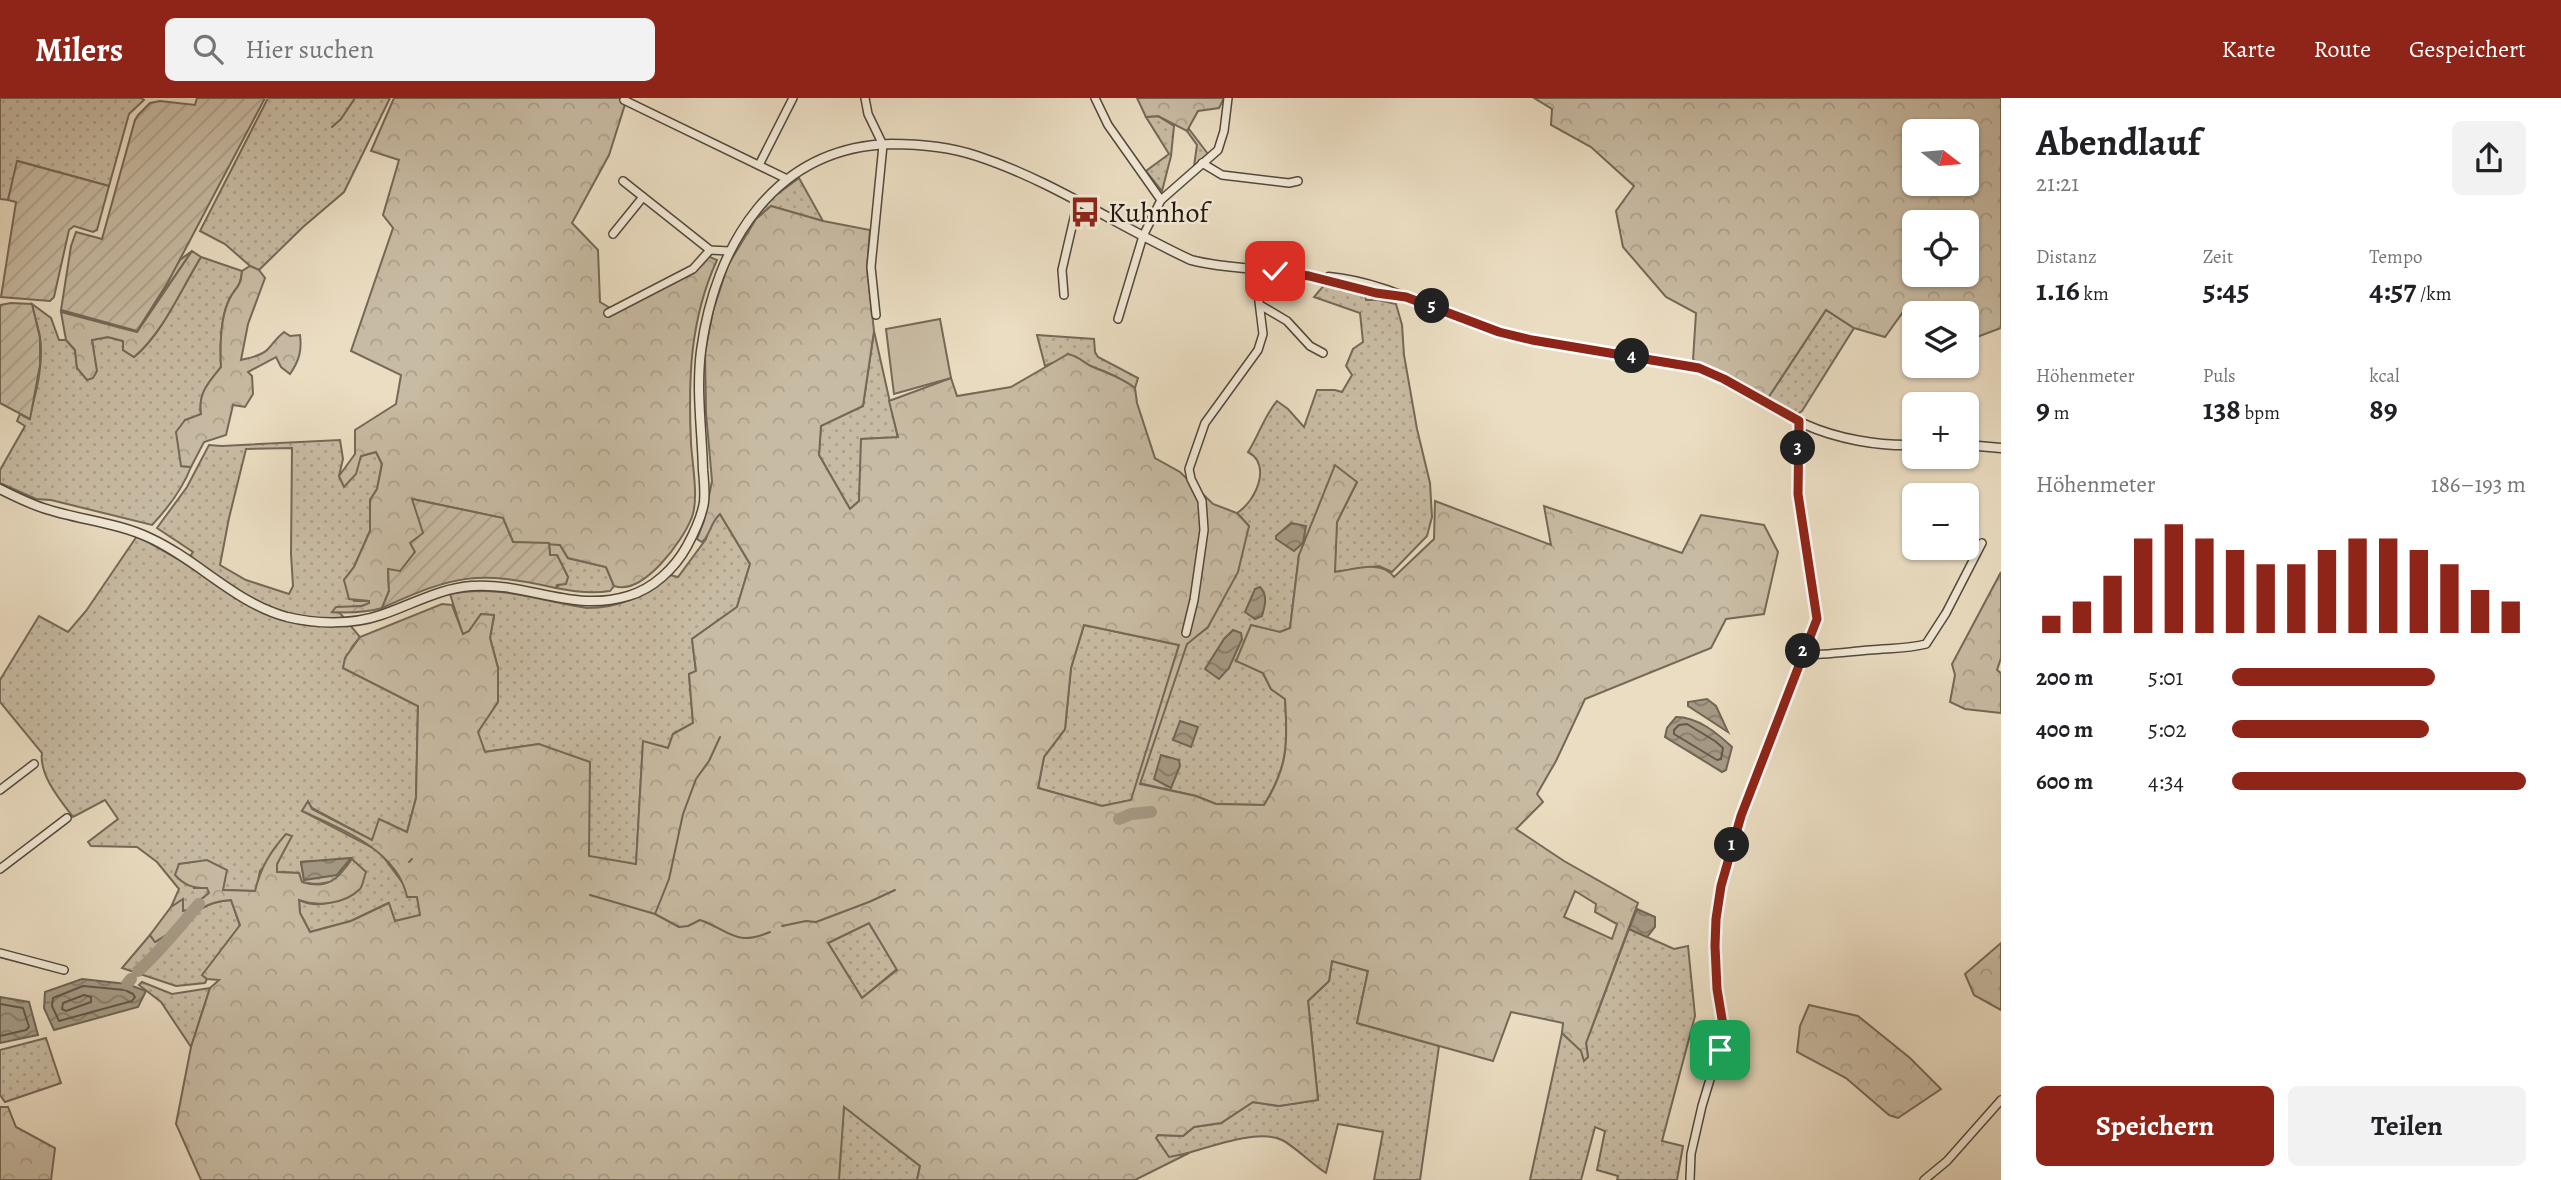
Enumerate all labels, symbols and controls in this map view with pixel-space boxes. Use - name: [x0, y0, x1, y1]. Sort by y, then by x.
- search box: [165, 18, 655, 81]
- text: Milers: [35, 27, 123, 72]
- icon: search: [189, 30, 227, 68]
- text: Hier suchen: [245, 32, 374, 67]
- text: Karte: [2222, 33, 2275, 65]
- text: Route: [2313, 33, 2371, 65]
- text: Gespeichert: [2409, 33, 2526, 65]
- text: Abendlauf: [2036, 116, 2200, 168]
- north arrow: [1902, 119, 1979, 196]
- map controls: [1902, 119, 1979, 560]
- button: share: [2452, 121, 2526, 195]
- text: 21:21: [2036, 168, 2079, 199]
- place label: Kuhnhof: [1108, 194, 1212, 232]
- bus stop icon: Kuhnhof: [1068, 195, 1102, 229]
- button: locate: [1902, 210, 1979, 287]
- pin: [1245, 241, 1305, 301]
- text: Distanz: [2036, 244, 2097, 270]
- text: Zeit: [2203, 244, 2233, 270]
- text: Tempo: [2369, 244, 2422, 270]
- icon: check: [1256, 252, 1294, 290]
- text: 1.16: [2036, 270, 2080, 310]
- text: 5:45: [2203, 270, 2250, 310]
- text: 4:57: [2369, 270, 2416, 310]
- text: km: [2080, 281, 2109, 307]
- text: /km: [2416, 281, 2451, 307]
- pin: 5: [1414, 288, 1450, 324]
- text: 5: [1427, 292, 1436, 318]
- button: layers: [1902, 301, 1979, 378]
- pin: 4: [1614, 338, 1650, 374]
- text: 4: [1627, 342, 1636, 368]
- text: Höhenmeter: [2036, 363, 2135, 389]
- text: Puls: [2203, 363, 2236, 389]
- text: kcal: [2369, 363, 2400, 389]
- text: 9: [2036, 389, 2050, 429]
- text: 138: [2203, 389, 2241, 429]
- text: 89: [2369, 389, 2398, 429]
- button: +: [1902, 392, 1979, 469]
- text: m: [2050, 400, 2069, 426]
- text: bpm: [2241, 400, 2280, 426]
- pin: 3: [1780, 430, 1815, 466]
- text: 3: [1793, 434, 1802, 460]
- text: Höhenmeter: [2036, 469, 2156, 500]
- text: 186–193 m: [2431, 469, 2526, 500]
- button: −: [1902, 483, 1979, 560]
- pin: 2: [1786, 634, 1820, 668]
- text: 2: [1798, 637, 1807, 663]
- text: 200 m: [2036, 662, 2094, 693]
- text: 5:01: [2148, 662, 2184, 693]
- text: 400 m: [2036, 714, 2093, 745]
- text: 5:02: [2148, 714, 2187, 745]
- text: 600 m: [2036, 766, 2093, 797]
- text: 4:34: [2148, 766, 2184, 797]
- pin: 1: [1714, 828, 1750, 862]
- text: 1: [1728, 831, 1735, 857]
- pin: [1690, 1020, 1750, 1080]
- icon: arrive: [1701, 1031, 1739, 1069]
- button: Speichern: [2036, 1086, 2274, 1166]
- button: Teilen: [2288, 1086, 2526, 1166]

